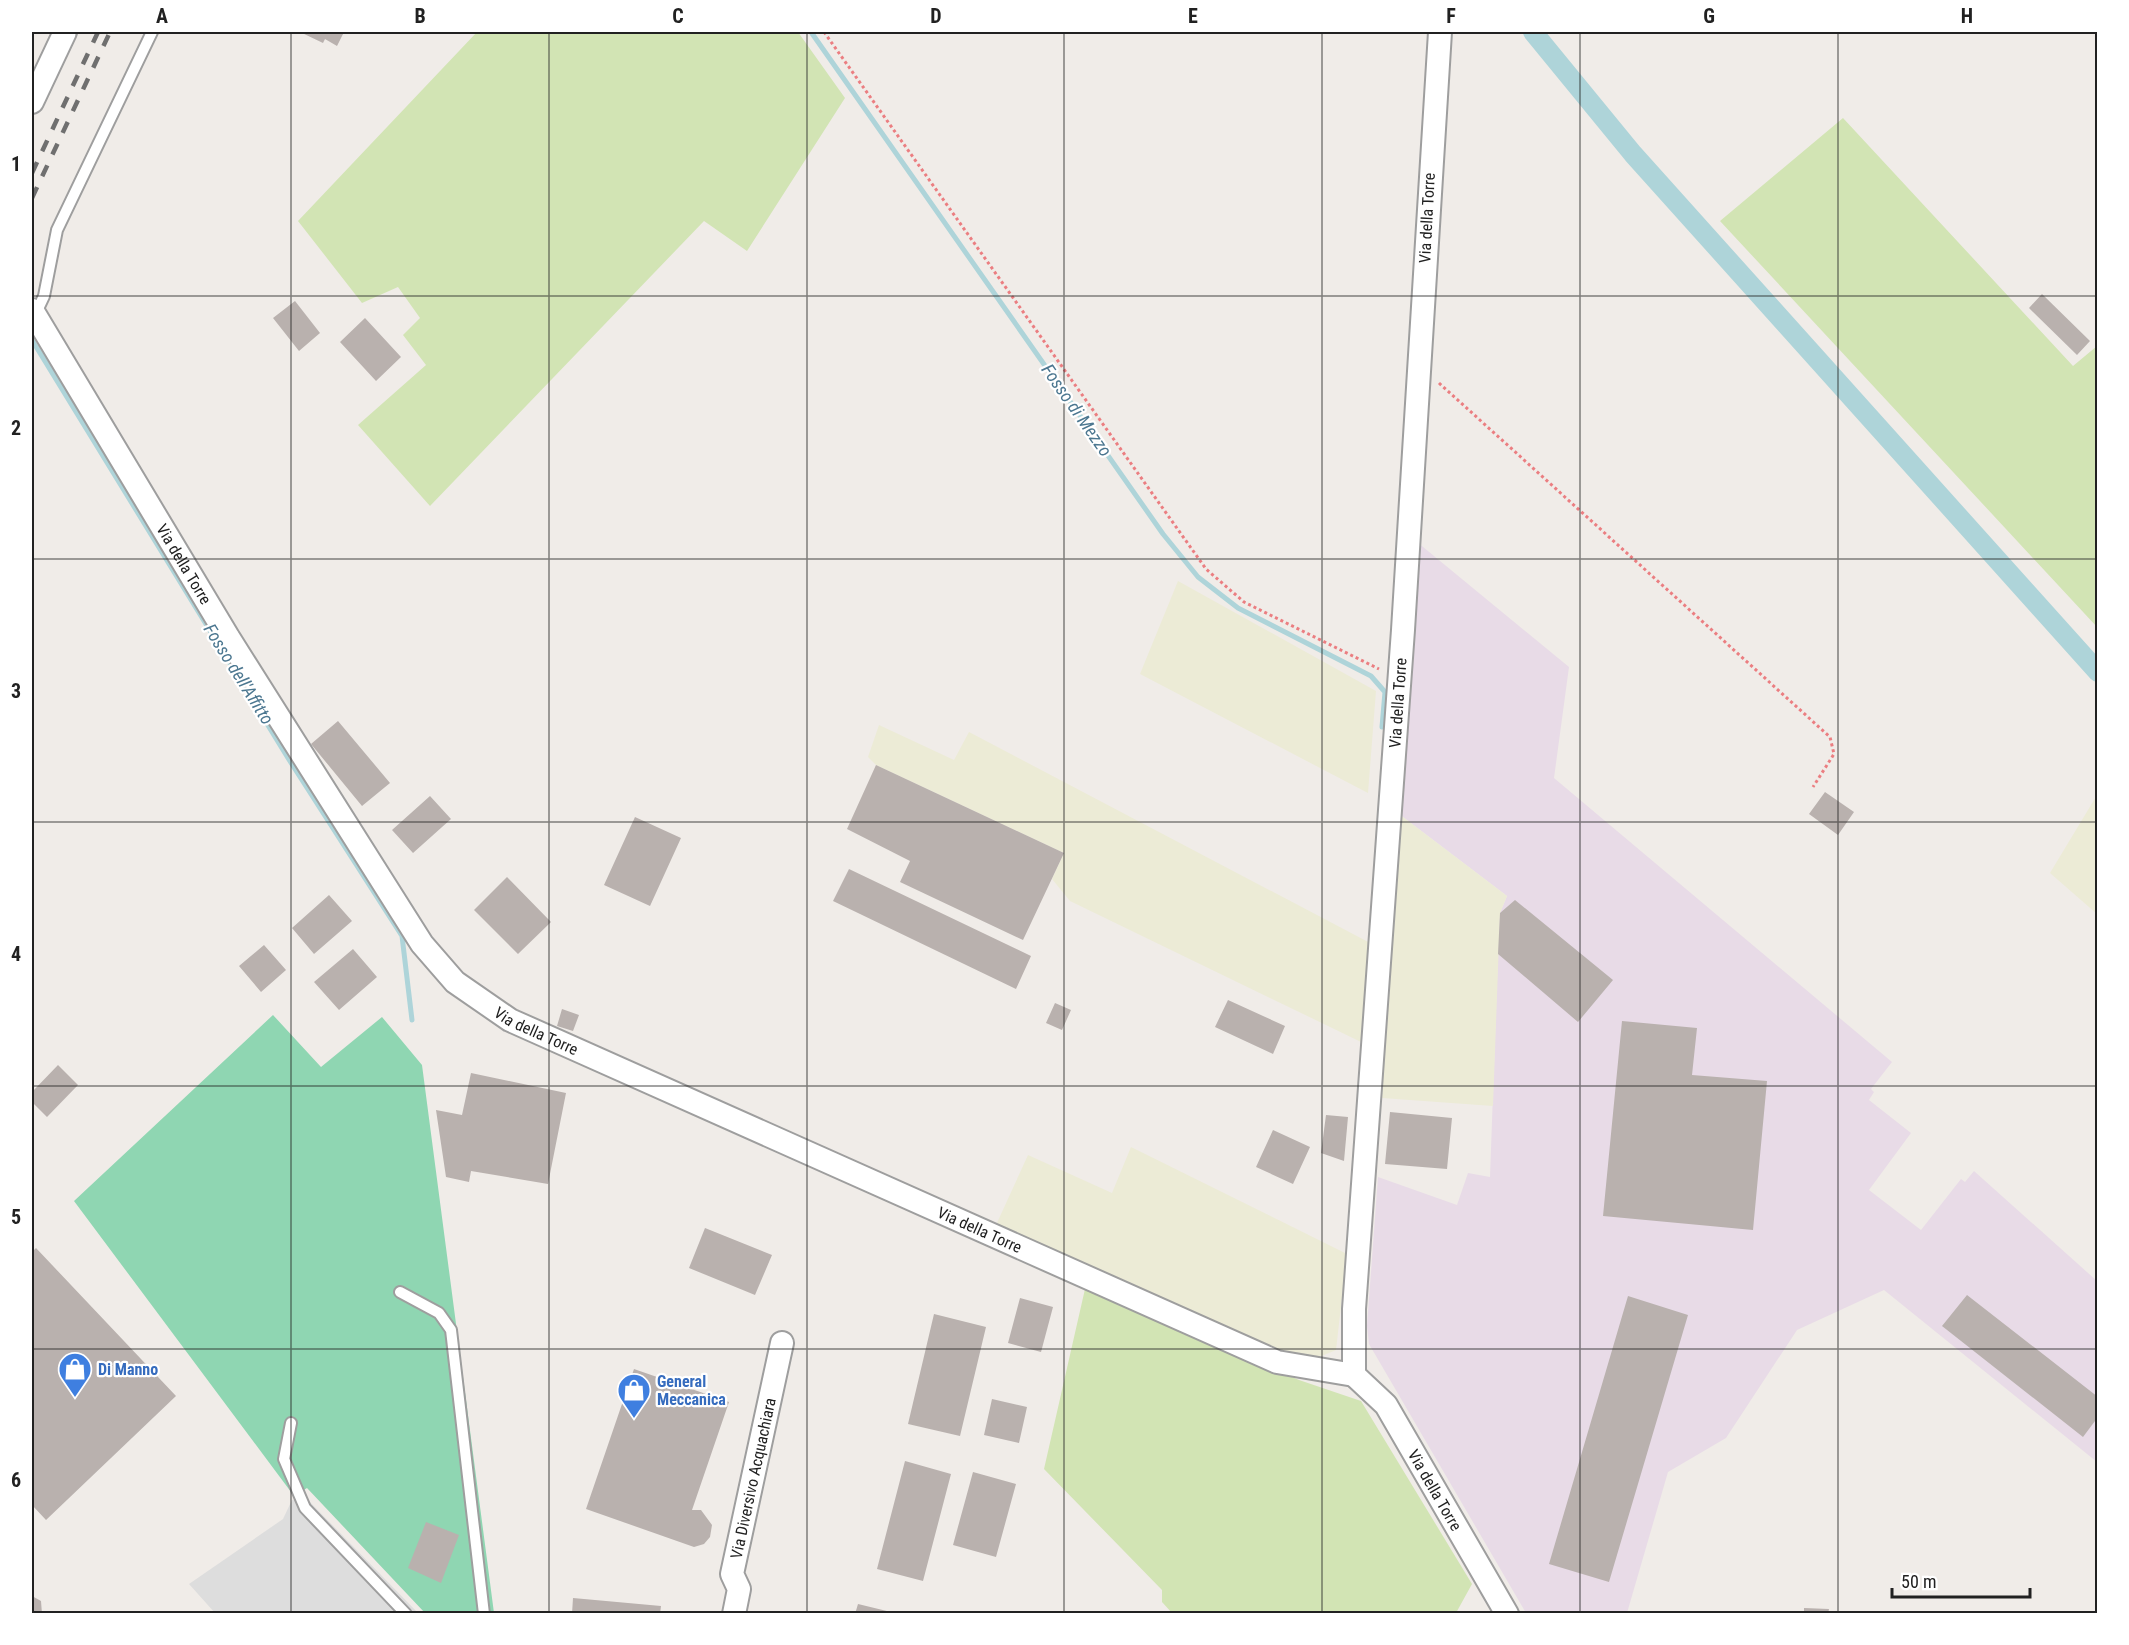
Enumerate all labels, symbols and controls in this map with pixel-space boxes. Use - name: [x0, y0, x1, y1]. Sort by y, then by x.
- text: A: [156, 4, 168, 28]
- text: B: [414, 4, 426, 28]
- text: C: [672, 4, 684, 28]
- text: D: [930, 4, 942, 28]
- text: E: [1188, 4, 1198, 28]
- text: F: [1446, 4, 1456, 28]
- text: G: [1703, 4, 1715, 28]
- text: H: [1961, 4, 1973, 28]
- text: 1: [11, 152, 21, 176]
- street label: Via della Torre: [1415, 172, 1439, 264]
- water label: Fosso di Mezzo: [1037, 360, 1117, 460]
- text: 2: [11, 416, 21, 440]
- street label: Via della Torre: [153, 520, 216, 608]
- water label: Fosso dell'Affitto: [200, 620, 278, 728]
- street label: Via della Torre: [1385, 657, 1411, 749]
- text: 3: [11, 679, 21, 703]
- text: 4: [11, 942, 21, 966]
- street label: Via della Torre: [491, 1003, 581, 1059]
- street label: Via della Torre: [935, 1202, 1025, 1257]
- text: 5: [11, 1205, 21, 1229]
- shop icon: Di Manno: [57, 1351, 93, 1398]
- place label: Di Manno: [98, 1360, 158, 1379]
- shop icon: General Meccanica: [616, 1372, 652, 1419]
- place label: General Meccanica: [657, 1372, 726, 1409]
- street label: Via Diversivo Acquachiara: [726, 1396, 779, 1560]
- street label: Via della Torre: [1404, 1446, 1466, 1534]
- text: 6: [11, 1468, 21, 1492]
- scale bar: [1892, 1561, 2030, 1599]
- text: 50 m: [1901, 1571, 1936, 1592]

